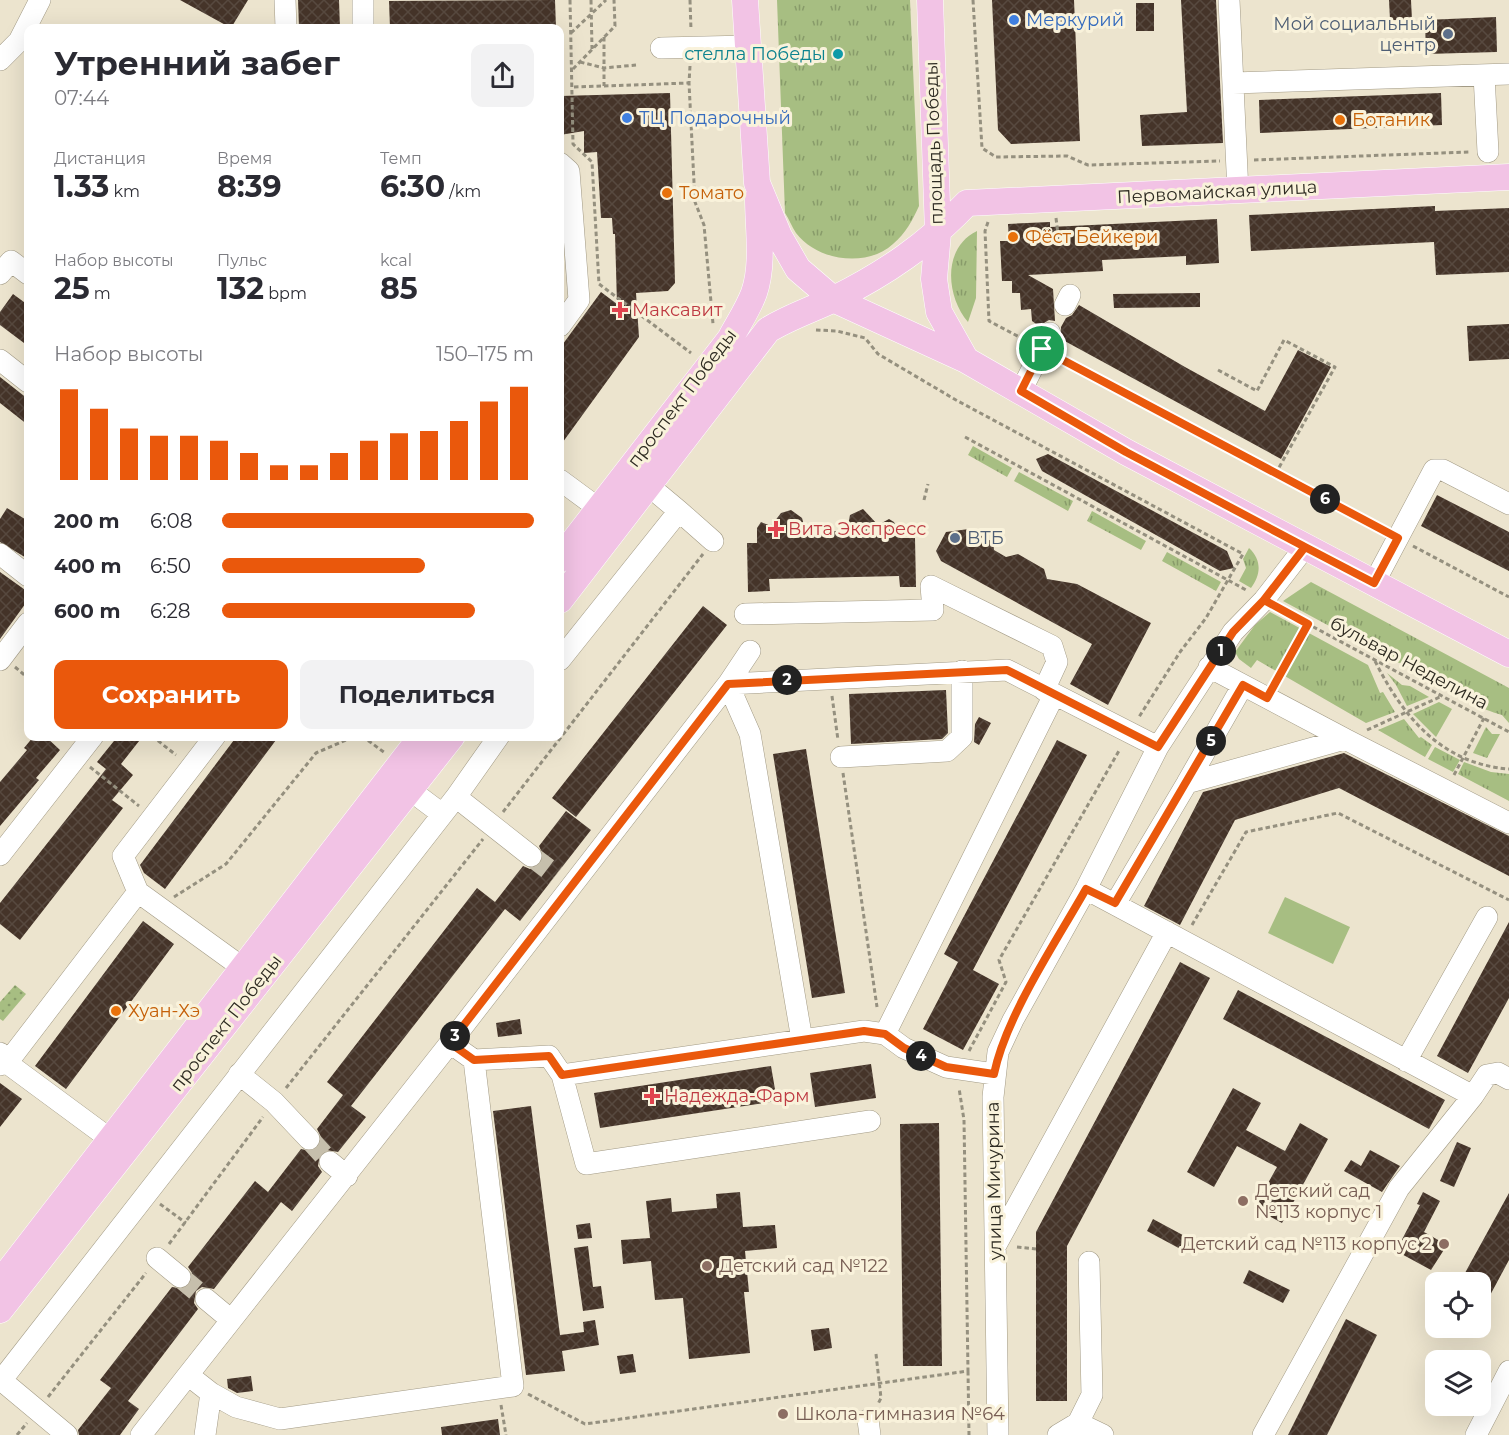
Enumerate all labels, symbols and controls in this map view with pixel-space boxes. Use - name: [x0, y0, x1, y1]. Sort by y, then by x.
- place label: Меркурий: [1026, 9, 1124, 31]
- marker: Меркурий: [1007, 13, 1021, 27]
- place label: Мой социальный центр: [1273, 13, 1436, 56]
- marker: Мой социальный центр: [1441, 27, 1455, 41]
- text: Утренний забег: [54, 43, 340, 83]
- place label: стелла Победы: [684, 43, 826, 65]
- button: share: [471, 44, 534, 107]
- marker: стелла Победы: [831, 47, 845, 61]
- street label: площадь Победы: [920, 61, 948, 225]
- text: 07:44: [54, 86, 109, 110]
- place label: ТЦ Подарочный: [639, 107, 791, 129]
- place label: Ботаник: [1352, 109, 1431, 131]
- marker: ТЦ Подарочный: [620, 111, 634, 125]
- marker: Ботаник: [1333, 113, 1347, 127]
- text: Дистанция: [54, 149, 146, 168]
- text: Время: [217, 149, 272, 168]
- text: Темп: [380, 149, 422, 168]
- text: 1.33: [54, 168, 109, 205]
- text: 8:39: [217, 168, 282, 205]
- text: 6:30: [380, 168, 445, 205]
- street label: Первомайская улица: [1116, 176, 1318, 208]
- text: km: [109, 182, 140, 201]
- text: /km: [445, 182, 481, 201]
- place label: Томато: [679, 182, 744, 204]
- marker: Томато: [660, 186, 674, 200]
- place label: Фёст Бейкери: [1025, 226, 1158, 248]
- marker: Фёст Бейкери: [1006, 230, 1020, 244]
- text: Набор высоты: [54, 251, 174, 270]
- text: Пульс: [217, 251, 267, 270]
- text: kcal: [380, 251, 412, 270]
- text: 25: [54, 270, 90, 307]
- text: 132: [217, 270, 264, 307]
- text: 85: [380, 270, 418, 307]
- text: m: [90, 284, 111, 303]
- text: bpm: [264, 284, 307, 303]
- place label: Максавит: [632, 299, 723, 321]
- marker: Максавит: [613, 303, 627, 317]
- pin: [1016, 323, 1067, 374]
- street label: проспект Победы: [623, 324, 741, 472]
- icon: arrive: [1025, 332, 1058, 365]
- text: Набор высоты: [54, 342, 203, 366]
- text: 150–175 m: [436, 342, 534, 366]
- pin: 6: [1310, 484, 1340, 514]
- text: 6: [1320, 489, 1330, 508]
- text: 200 m: [54, 509, 120, 533]
- text: 6:08: [150, 509, 192, 533]
- place label: Вита Экспресс: [788, 518, 926, 540]
- marker: Вита Экспресс: [769, 522, 783, 536]
- place label: ВТБ: [967, 527, 1004, 549]
- marker: ВТБ: [948, 531, 962, 545]
- text: 400 m: [54, 554, 122, 578]
- text: 6:50: [150, 554, 191, 578]
- text: 600 m: [54, 599, 121, 623]
- text: 6:28: [150, 599, 191, 623]
- street label: бульвар Неделина: [1326, 612, 1492, 714]
- pin: 1: [1206, 636, 1236, 666]
- text: 1: [1218, 641, 1224, 660]
- button: Сохранить: [54, 660, 288, 729]
- button: Поделиться: [300, 660, 534, 729]
- pin: 2: [772, 665, 802, 695]
- text: 2: [782, 670, 792, 689]
- pin: 5: [1196, 726, 1226, 756]
- text: 5: [1206, 731, 1216, 750]
- street label: проспект Победы: [166, 950, 286, 1096]
- place label: Хуан-Хэ: [128, 1000, 200, 1022]
- marker: Хуан-Хэ: [109, 1004, 123, 1018]
- pin: 3: [440, 1021, 470, 1051]
- text: 3: [450, 1026, 460, 1045]
- pin: 4: [906, 1041, 936, 1071]
- text: 4: [915, 1046, 927, 1065]
- place label: Надежда-Фарм: [664, 1085, 810, 1107]
- marker: Надежда-Фарм: [645, 1089, 659, 1103]
- street label: улица Мичурина: [982, 1101, 1006, 1262]
- place label: Детский сад №113 корпус 1: [1255, 1180, 1382, 1223]
- marker: Детский сад №113 корпус 1: [1236, 1194, 1250, 1208]
- place label: Детский сад №113 корпус 2: [1181, 1233, 1432, 1255]
- marker: Детский сад №113 корпус 2: [1437, 1237, 1451, 1251]
- place label: Детский сад №122: [719, 1255, 888, 1277]
- marker: Детский сад №122: [700, 1259, 714, 1273]
- map controls: [1425, 1272, 1491, 1416]
- button: locate: [1425, 1272, 1491, 1338]
- button: layers: [1425, 1350, 1491, 1416]
- place label: Школа-гимназия №64: [795, 1403, 1005, 1425]
- marker: Школа-гимназия №64: [776, 1407, 790, 1421]

